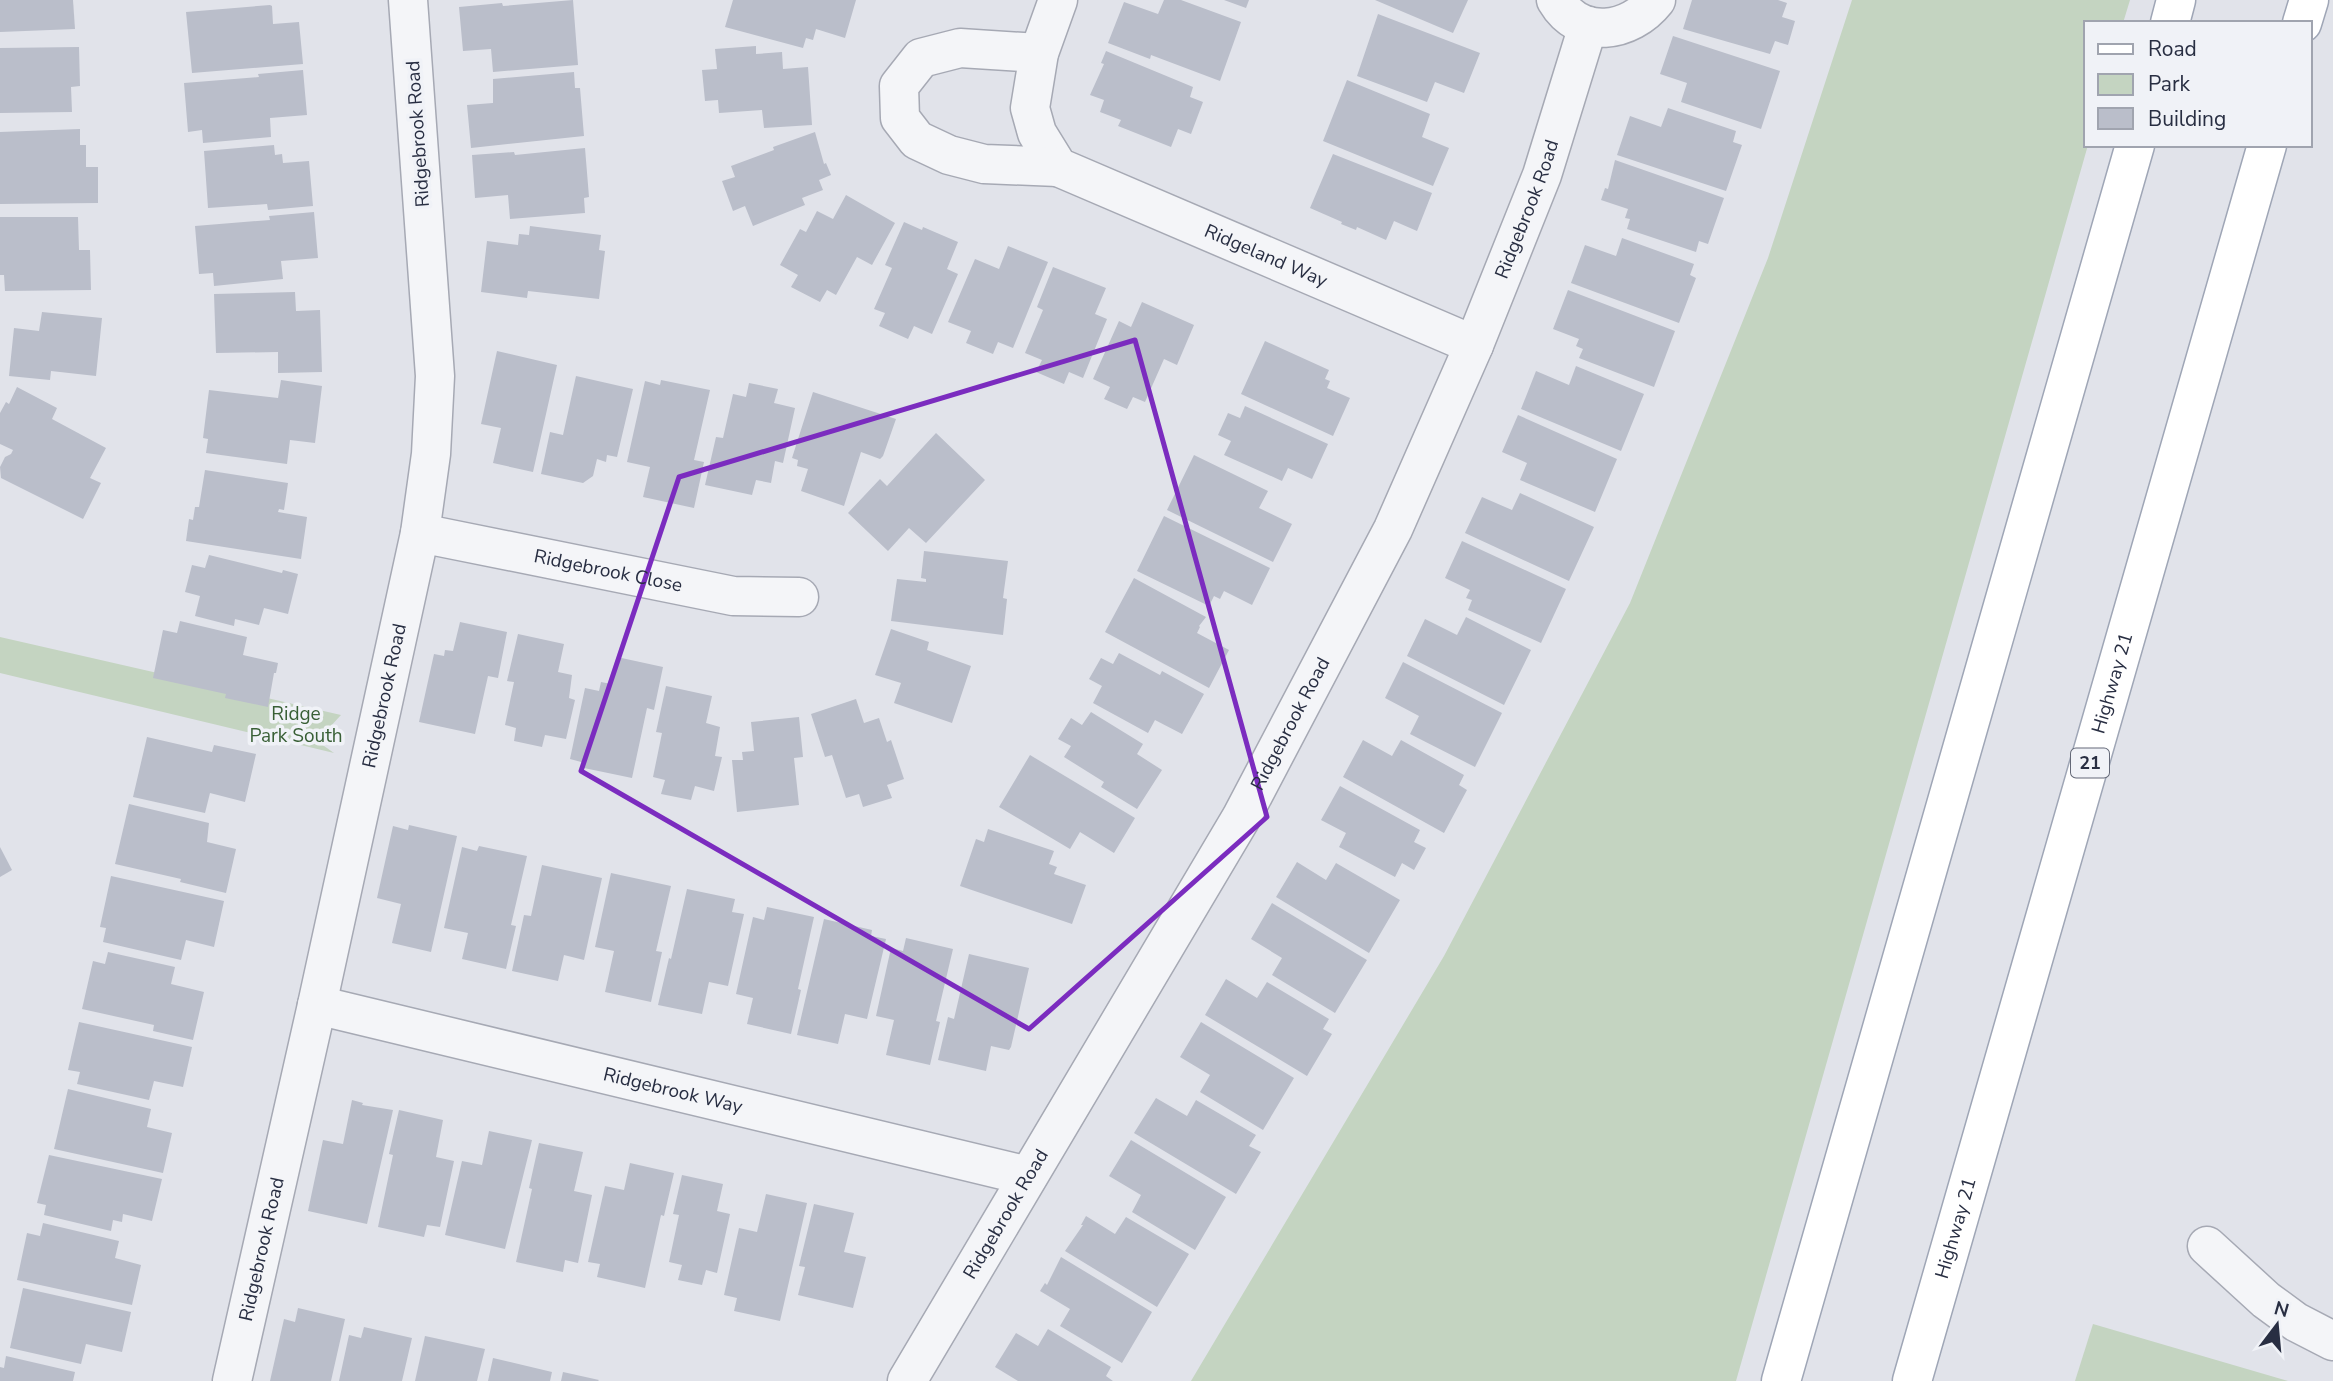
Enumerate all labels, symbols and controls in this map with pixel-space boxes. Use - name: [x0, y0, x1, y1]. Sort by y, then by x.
- legend: [2084, 21, 2312, 147]
- text: Road: [2148, 35, 2197, 63]
- street label: Ridgebrook Road: [400, 60, 436, 208]
- text: Park: [2148, 70, 2190, 98]
- text: Building: [2148, 105, 2226, 133]
- street label: Ridgebrook Road: [1489, 137, 1565, 283]
- street label: Ridgeland Way: [1200, 218, 1332, 294]
- street label: Ridgebrook Close: [532, 543, 685, 599]
- street label: Ridgebrook Road: [356, 621, 413, 770]
- street label: Highway 21: [2086, 630, 2139, 737]
- street label: Ridgebrook Road: [1245, 653, 1336, 795]
- park label: Ridge Park South: [249, 701, 343, 749]
- road number: 21: [2071, 748, 2109, 778]
- street label: Ridgebrook Way: [601, 1061, 745, 1120]
- street label: Ridgebrook Road: [957, 1144, 1055, 1284]
- street label: Ridgebrook Road: [233, 1175, 291, 1324]
- street label: Highway 21: [1929, 1175, 1983, 1282]
- north arrow: [2242, 1290, 2312, 1360]
- text: N: [2271, 1295, 2292, 1324]

